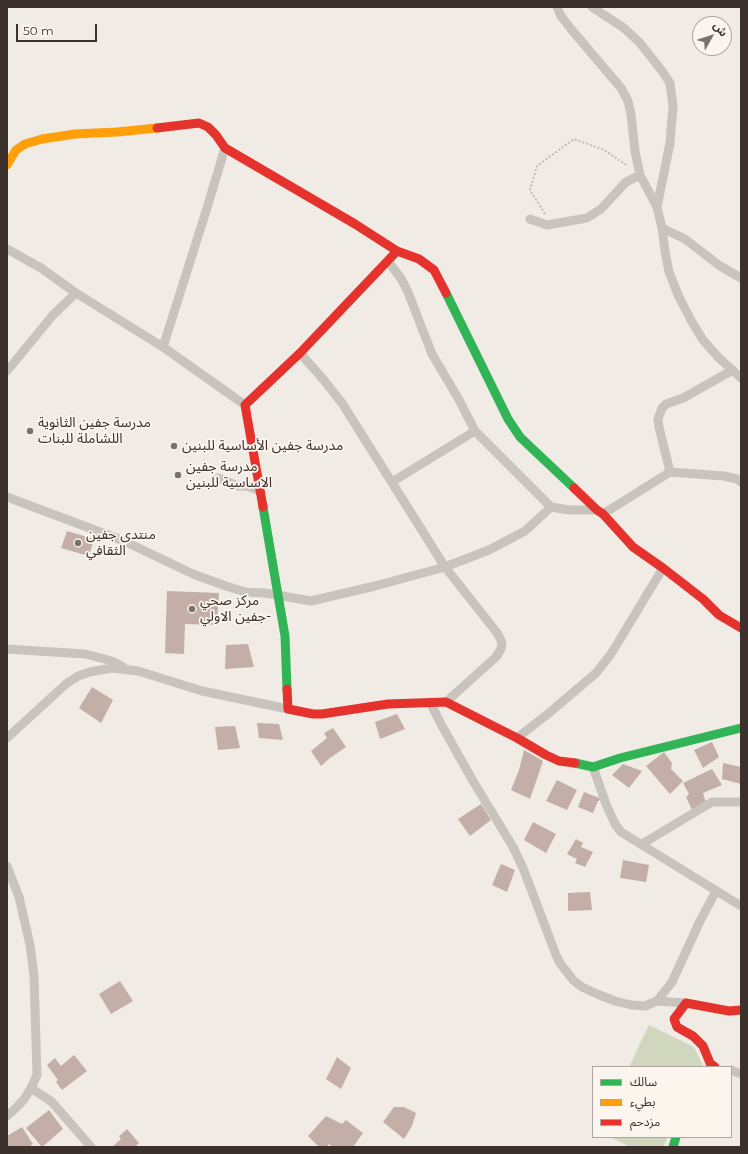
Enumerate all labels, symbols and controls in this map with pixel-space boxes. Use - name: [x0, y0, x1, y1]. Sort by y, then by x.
- scale bar: [18, 16, 99, 42]
- north arrow: [692, 16, 732, 56]
- text: ش: [710, 19, 731, 39]
- text: 50 m: [23, 23, 54, 38]
- place label: مدرسة جفين الثانوية اللشاملة للبنات: [38, 415, 151, 448]
- marker: مدرسة جفين الثانوية اللشاملة للبنات: [25, 426, 35, 436]
- place label: مدرسة جفين الأساسية للبنين: [182, 438, 343, 454]
- marker: مدرسة جفين الأساسية للبنين: [169, 441, 179, 451]
- place label: مدرسة جفين الاساسية للبنين: [186, 459, 272, 492]
- marker: مدرسة جفين الاساسية للبنين: [173, 470, 183, 480]
- place label: منتدى جفين الثقافي: [86, 527, 156, 560]
- marker: منتدى جفين الثقافي: [73, 538, 83, 548]
- place label: مركز صحي جفين الاولي-: [200, 593, 271, 626]
- marker: مركز صحي جفين الاولي-: [187, 604, 197, 614]
- legend: [592, 1066, 732, 1138]
- text: سالك: [630, 1074, 657, 1089]
- text: بطيء: [630, 1094, 656, 1109]
- text: مزدحم: [630, 1114, 660, 1129]

